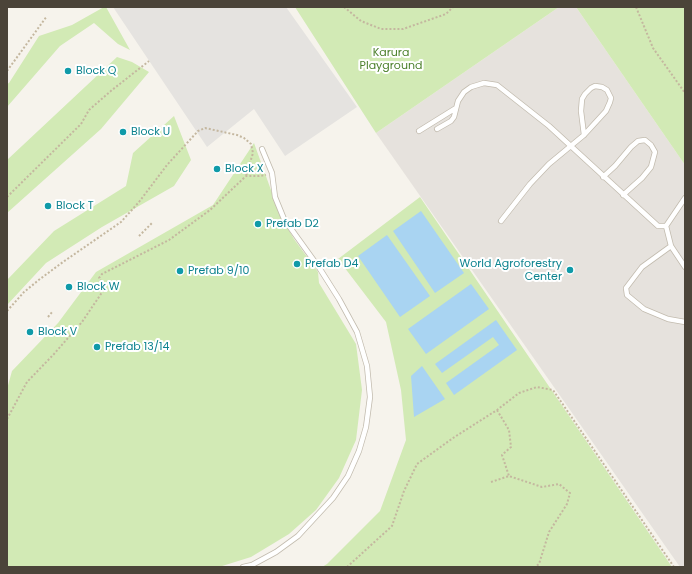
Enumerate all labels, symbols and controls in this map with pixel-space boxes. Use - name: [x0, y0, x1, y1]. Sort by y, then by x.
- park label: Karura Playground: [360, 46, 422, 72]
- place label: Block Q: [76, 64, 116, 78]
- marker: Block Q: [63, 66, 73, 76]
- place label: Block U: [131, 125, 170, 139]
- marker: Block U: [118, 127, 128, 137]
- place label: Block X: [225, 162, 264, 176]
- marker: Block X: [212, 164, 222, 174]
- place label: Block T: [56, 199, 94, 213]
- marker: Block T: [43, 201, 53, 211]
- place label: Prefab D2: [266, 217, 319, 231]
- marker: Prefab D2: [253, 219, 263, 229]
- place label: Prefab D4: [305, 257, 358, 271]
- place label: World Agroforestry Center: [459, 257, 562, 283]
- marker: Prefab D4: [292, 259, 302, 269]
- place label: Prefab 9/10: [188, 264, 249, 278]
- marker: World Agroforestry Center: [565, 265, 575, 275]
- marker: Prefab 9/10: [175, 266, 185, 276]
- place label: Block W: [77, 280, 120, 294]
- marker: Block W: [64, 282, 74, 292]
- place label: Block V: [38, 325, 77, 339]
- marker: Block V: [25, 327, 35, 337]
- place label: Prefab 13/14: [105, 340, 169, 354]
- marker: Prefab 13/14: [92, 342, 102, 352]

